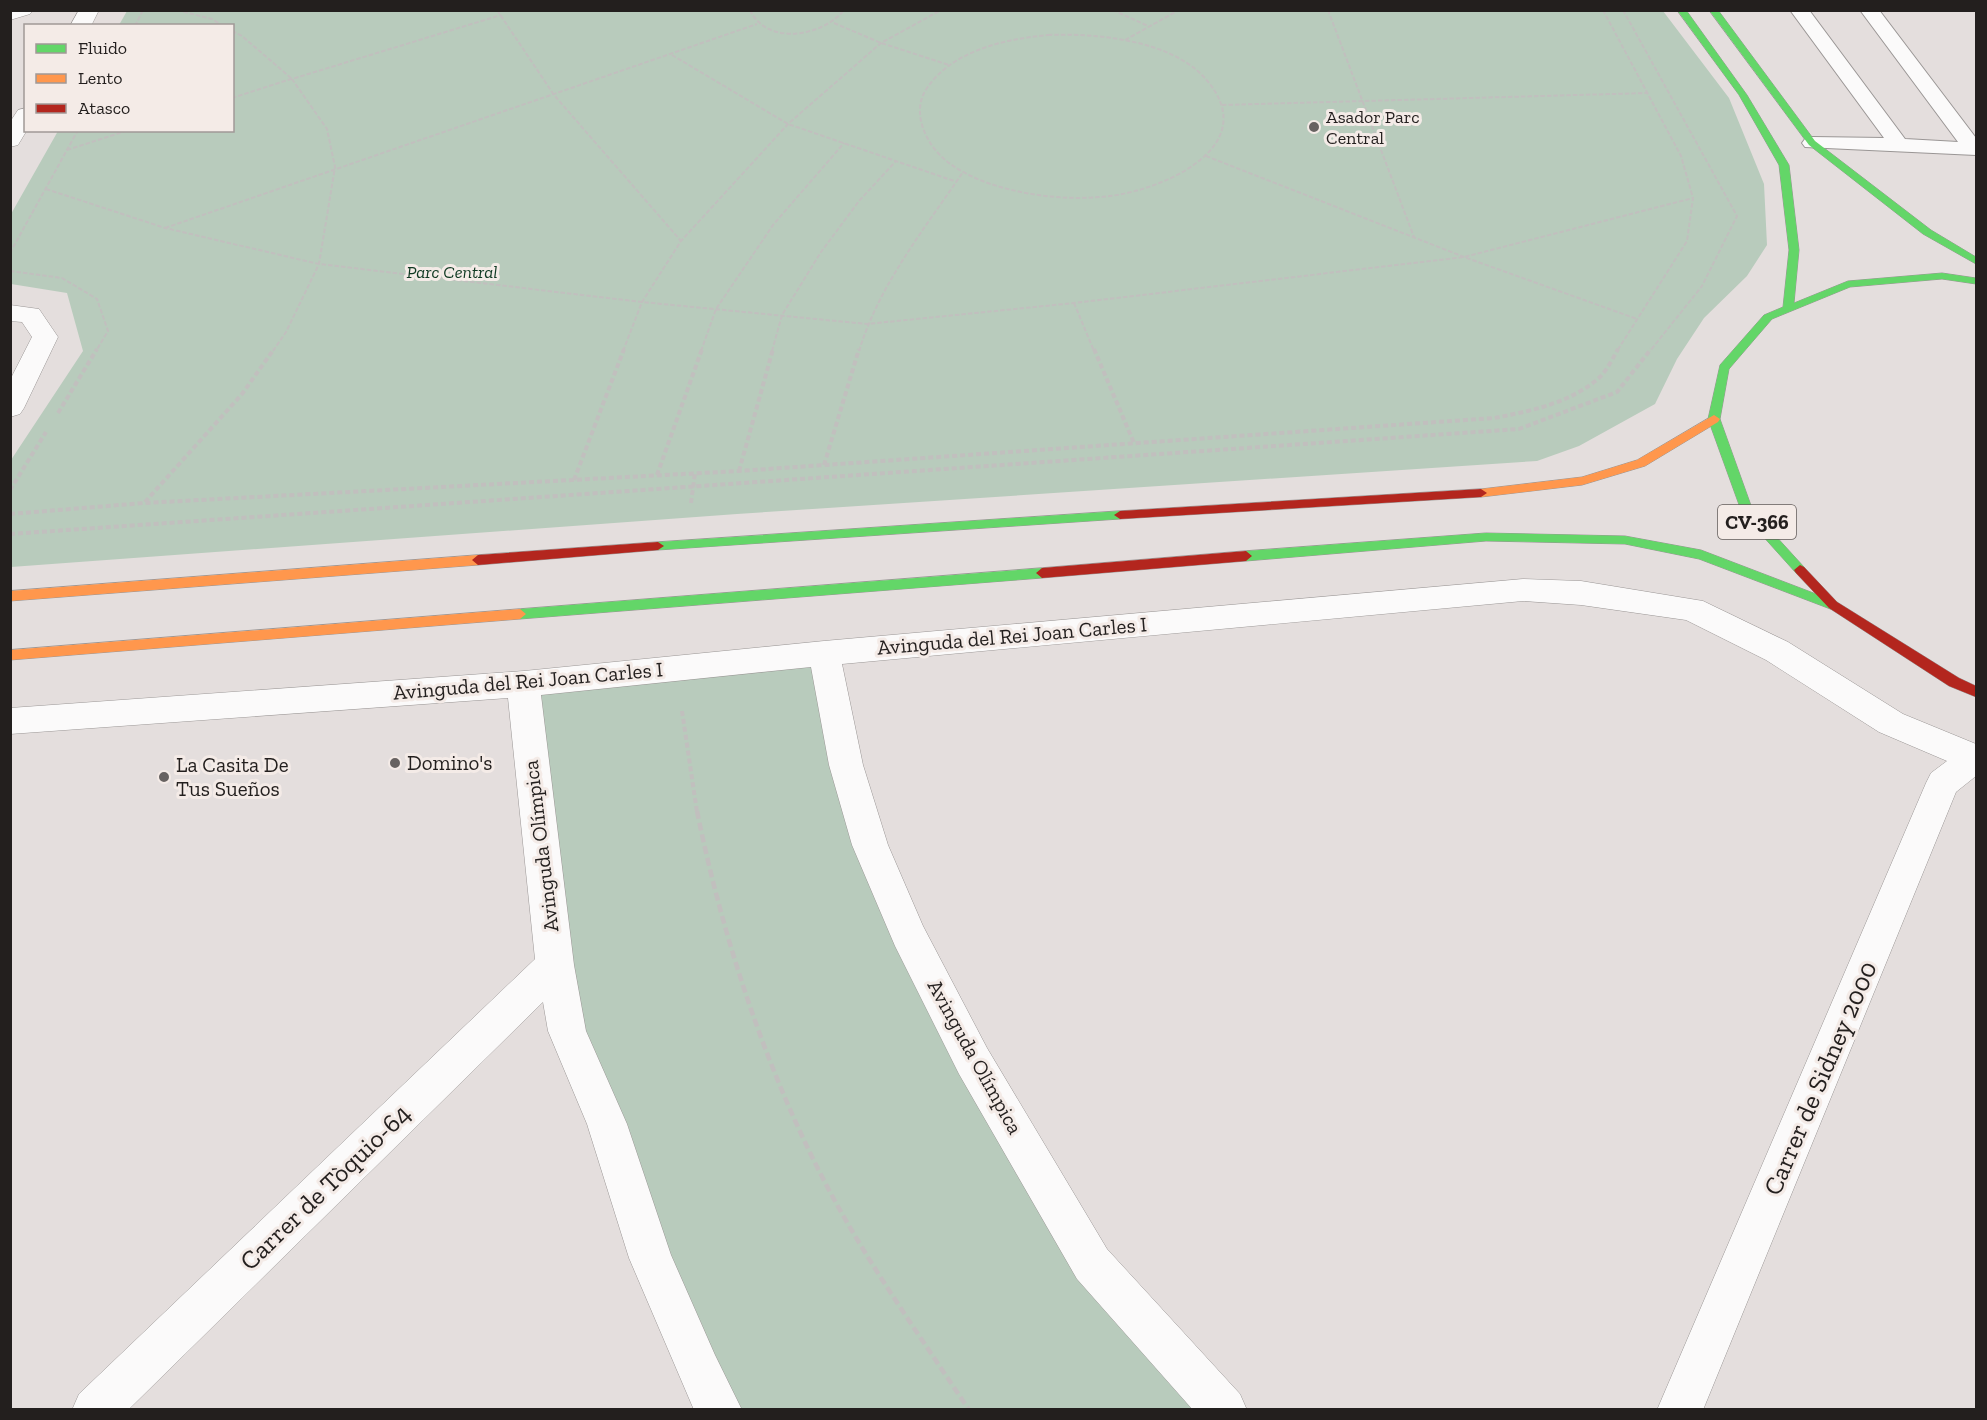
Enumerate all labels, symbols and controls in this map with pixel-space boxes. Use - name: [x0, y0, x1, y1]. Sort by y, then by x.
- legend: [24, 24, 234, 132]
- text: Fluido: [78, 37, 127, 59]
- text: Lento: [78, 67, 123, 89]
- text: Atasco: [78, 97, 130, 119]
- place label: Asador Parc Central: [1326, 106, 1420, 149]
- marker: Asador Parc Central: [1307, 120, 1321, 134]
- park label: Parc Central: [406, 261, 498, 283]
- road number: CV-366: [1718, 505, 1796, 539]
- street label: Avinguda del Rei Joan Carles I: [876, 611, 1148, 660]
- street label: Avinguda del Rei Joan Carles I: [392, 656, 664, 705]
- place label: Domino's: [407, 750, 492, 775]
- place label: La Casita De Tus Sueños: [176, 752, 289, 801]
- marker: Domino's: [388, 756, 402, 770]
- street label: Avinguda Olímpica: [518, 759, 563, 933]
- marker: La Casita De Tus Sueños: [157, 770, 171, 784]
- street label: Carrer de Sidney 2000: [1756, 956, 1884, 1200]
- street label: Avinguda Olímpica: [923, 975, 1028, 1138]
- street label: Carrer de Tòquio-64: [233, 1097, 417, 1277]

